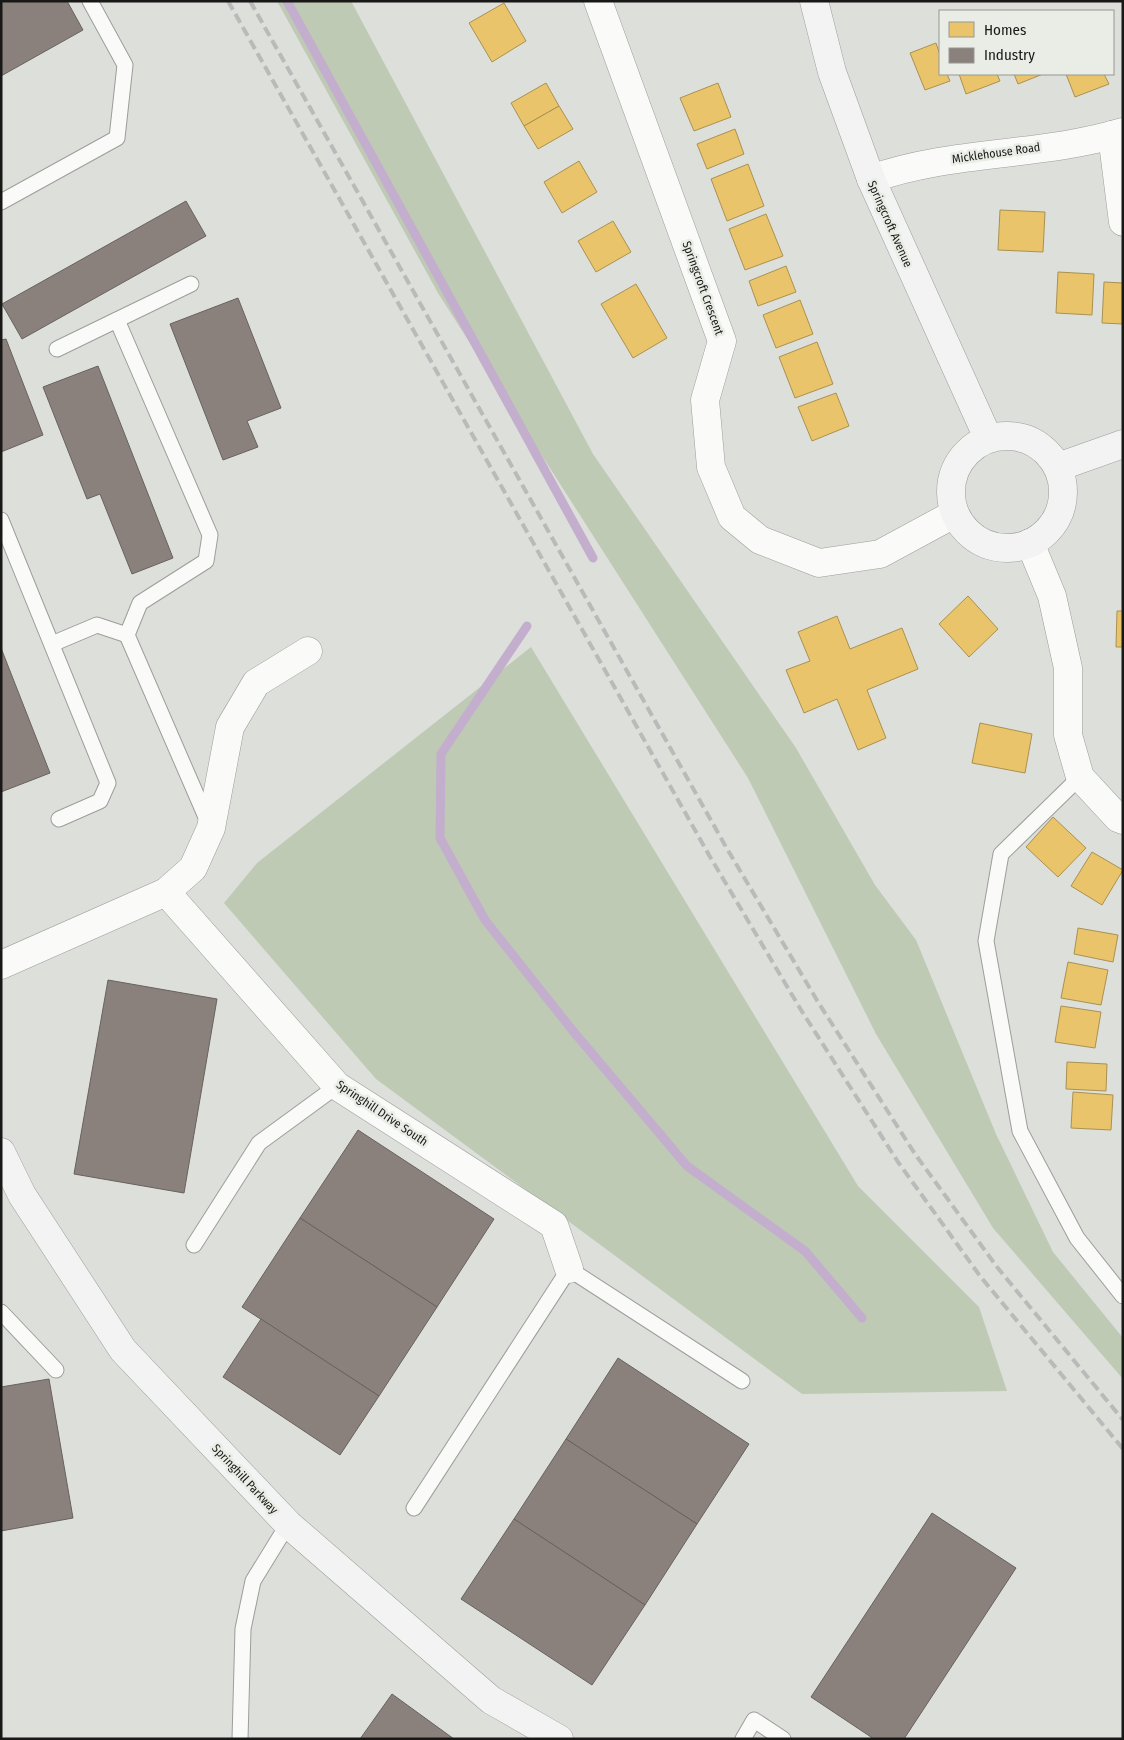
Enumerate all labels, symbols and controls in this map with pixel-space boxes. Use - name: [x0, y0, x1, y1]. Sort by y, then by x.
- legend: [939, 10, 1114, 75]
- text: Homes: [984, 21, 1026, 39]
- text: Industry: [984, 46, 1035, 64]
- street label: Micklehouse Road: [951, 140, 1041, 166]
- street label: Springcroft Avenue: [865, 179, 915, 269]
- street label: Springcroft Crescent: [680, 239, 727, 337]
- street label: Springhill Drive South: [334, 1077, 430, 1149]
- street label: Springhill Parkway: [209, 1441, 281, 1517]

